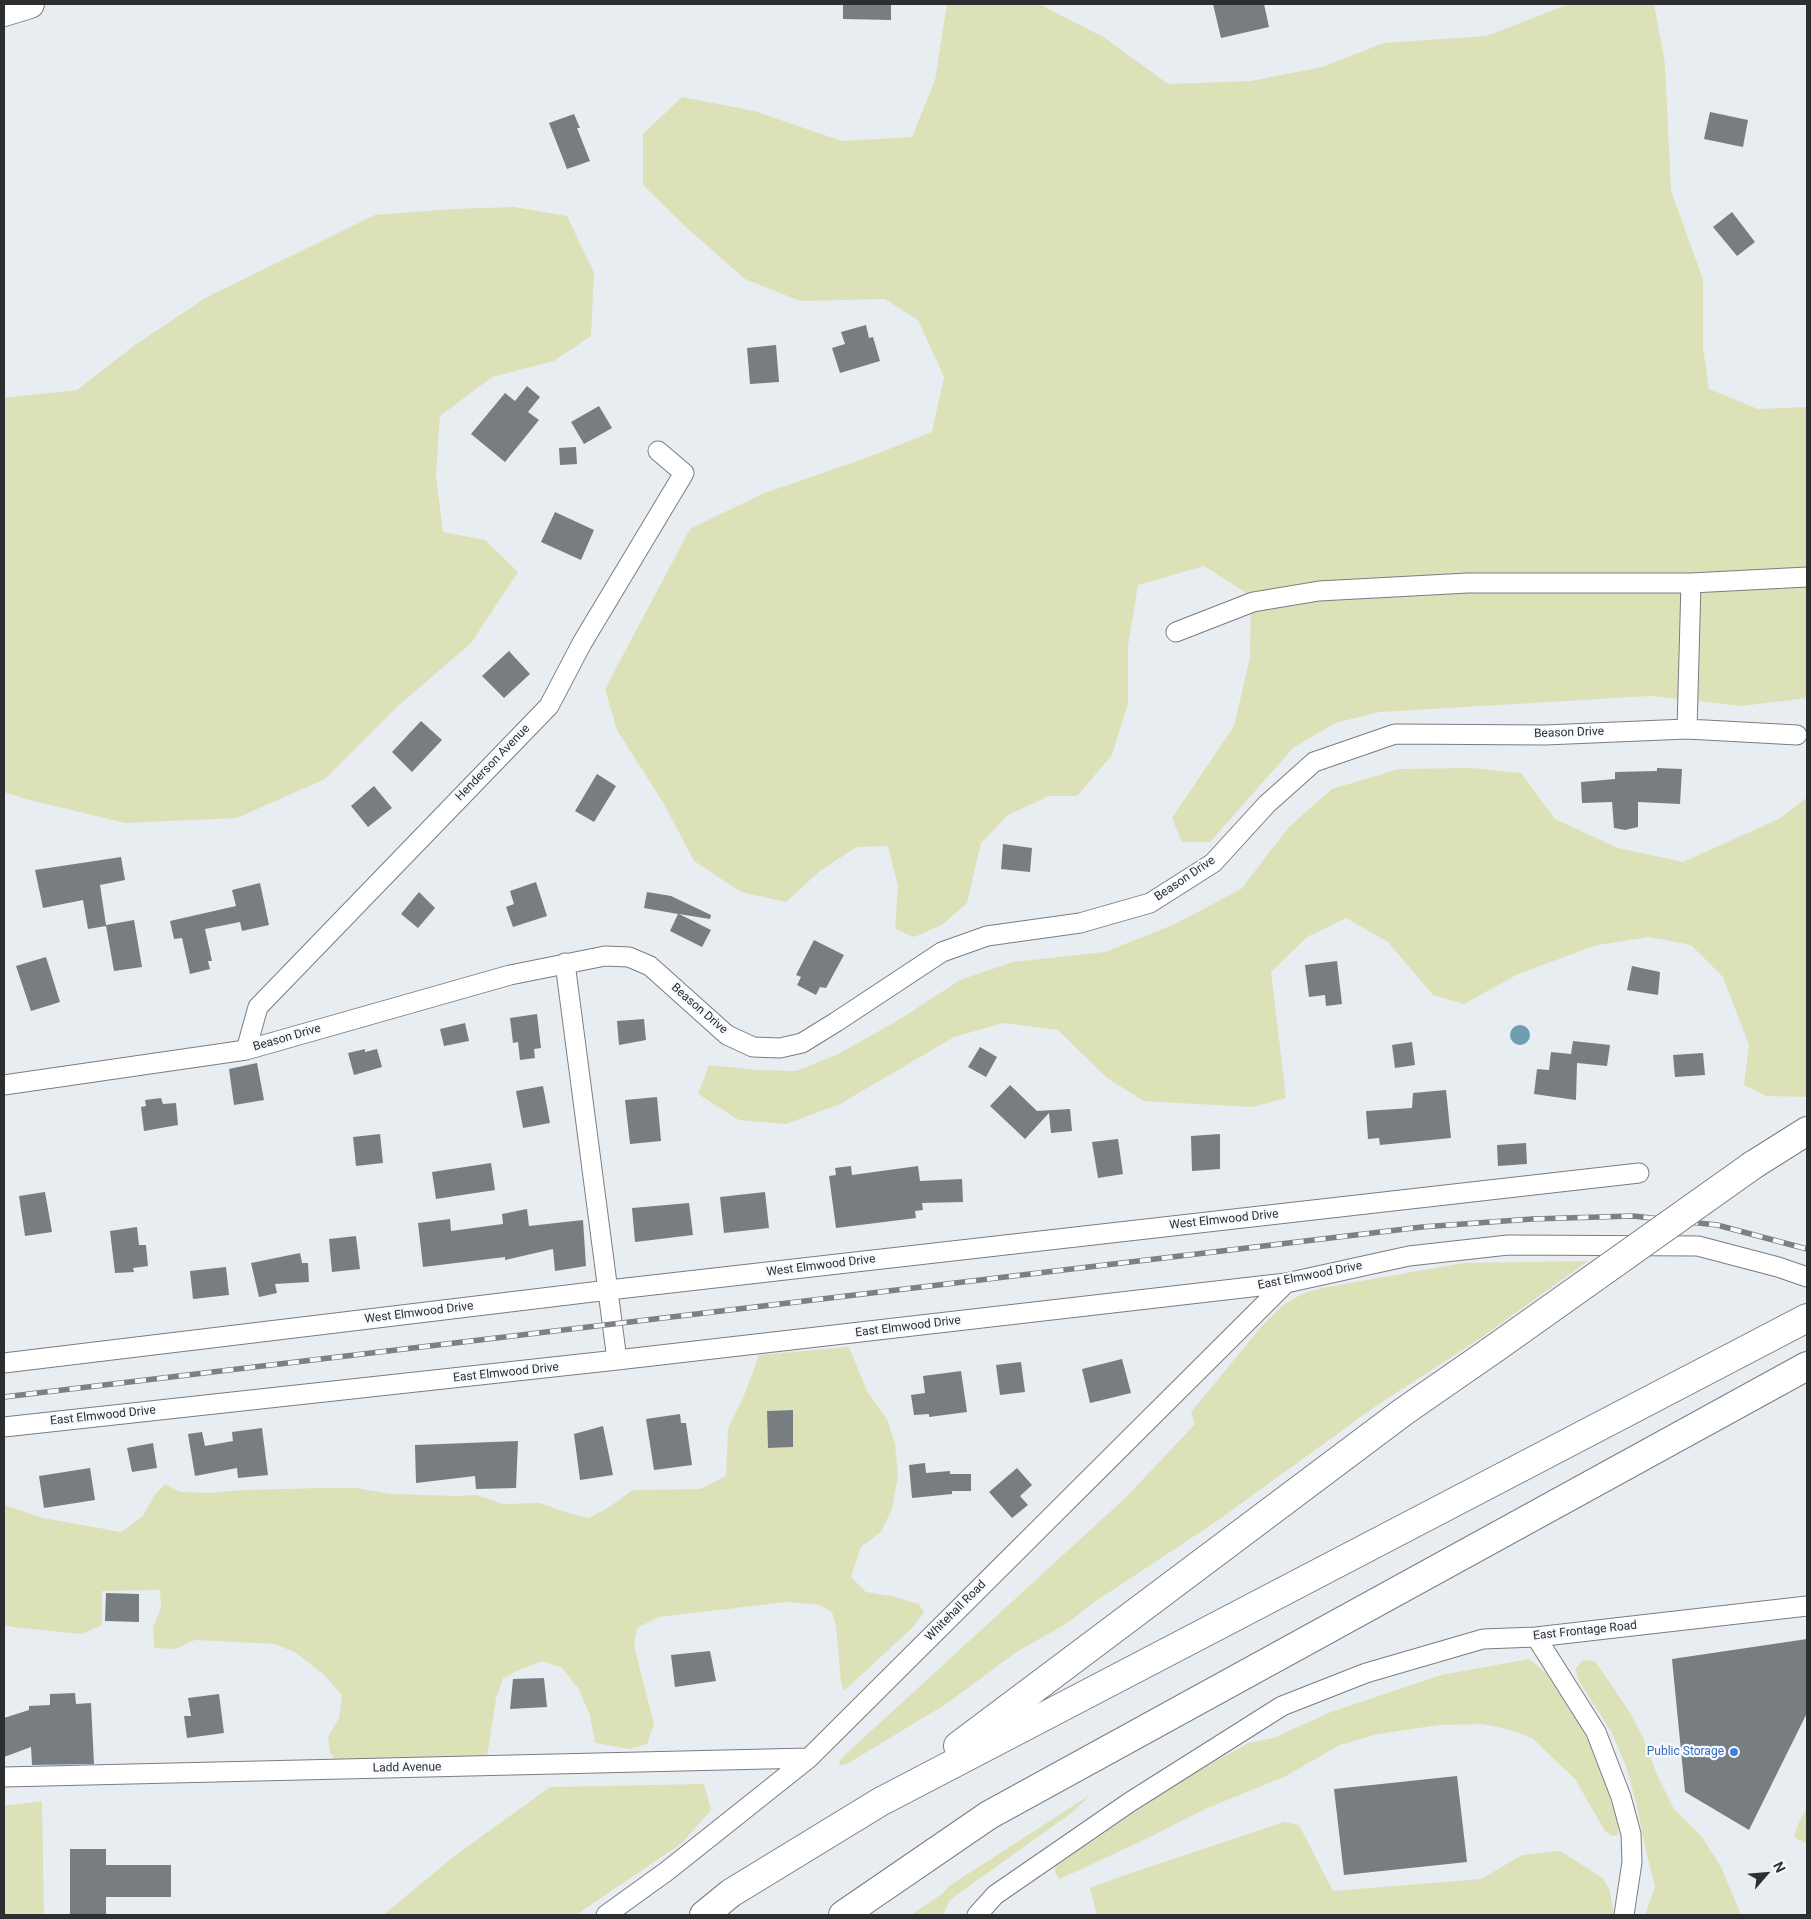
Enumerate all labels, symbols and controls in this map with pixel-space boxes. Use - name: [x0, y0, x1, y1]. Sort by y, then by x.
- street label: Henderson Avenue: [453, 722, 533, 804]
- street label: Beason Drive: [1534, 725, 1604, 741]
- street label: Beason Drive: [1152, 853, 1218, 905]
- street label: Beason Drive: [668, 981, 730, 1037]
- street label: Beason Drive: [251, 1021, 323, 1055]
- street label: West Elmwood Drive: [1169, 1207, 1279, 1233]
- street label: West Elmwood Drive: [766, 1252, 876, 1280]
- street label: East Elmwood Drive: [1257, 1259, 1363, 1293]
- street label: West Elmwood Drive: [364, 1299, 474, 1327]
- street label: East Elmwood Drive: [854, 1313, 962, 1341]
- street label: East Elmwood Drive: [452, 1360, 560, 1386]
- street label: East Elmwood Drive: [49, 1403, 157, 1429]
- street label: Whitehall Road: [923, 1578, 989, 1644]
- street label: East Frontage Road: [1532, 1618, 1638, 1644]
- place label: Public Storage: [1647, 1745, 1724, 1759]
- marker: Public Storage: [1728, 1746, 1740, 1758]
- street label: Ladd Avenue: [373, 1760, 441, 1776]
- north arrow: [1741, 1849, 1791, 1899]
- text: N: [1770, 1859, 1789, 1875]

